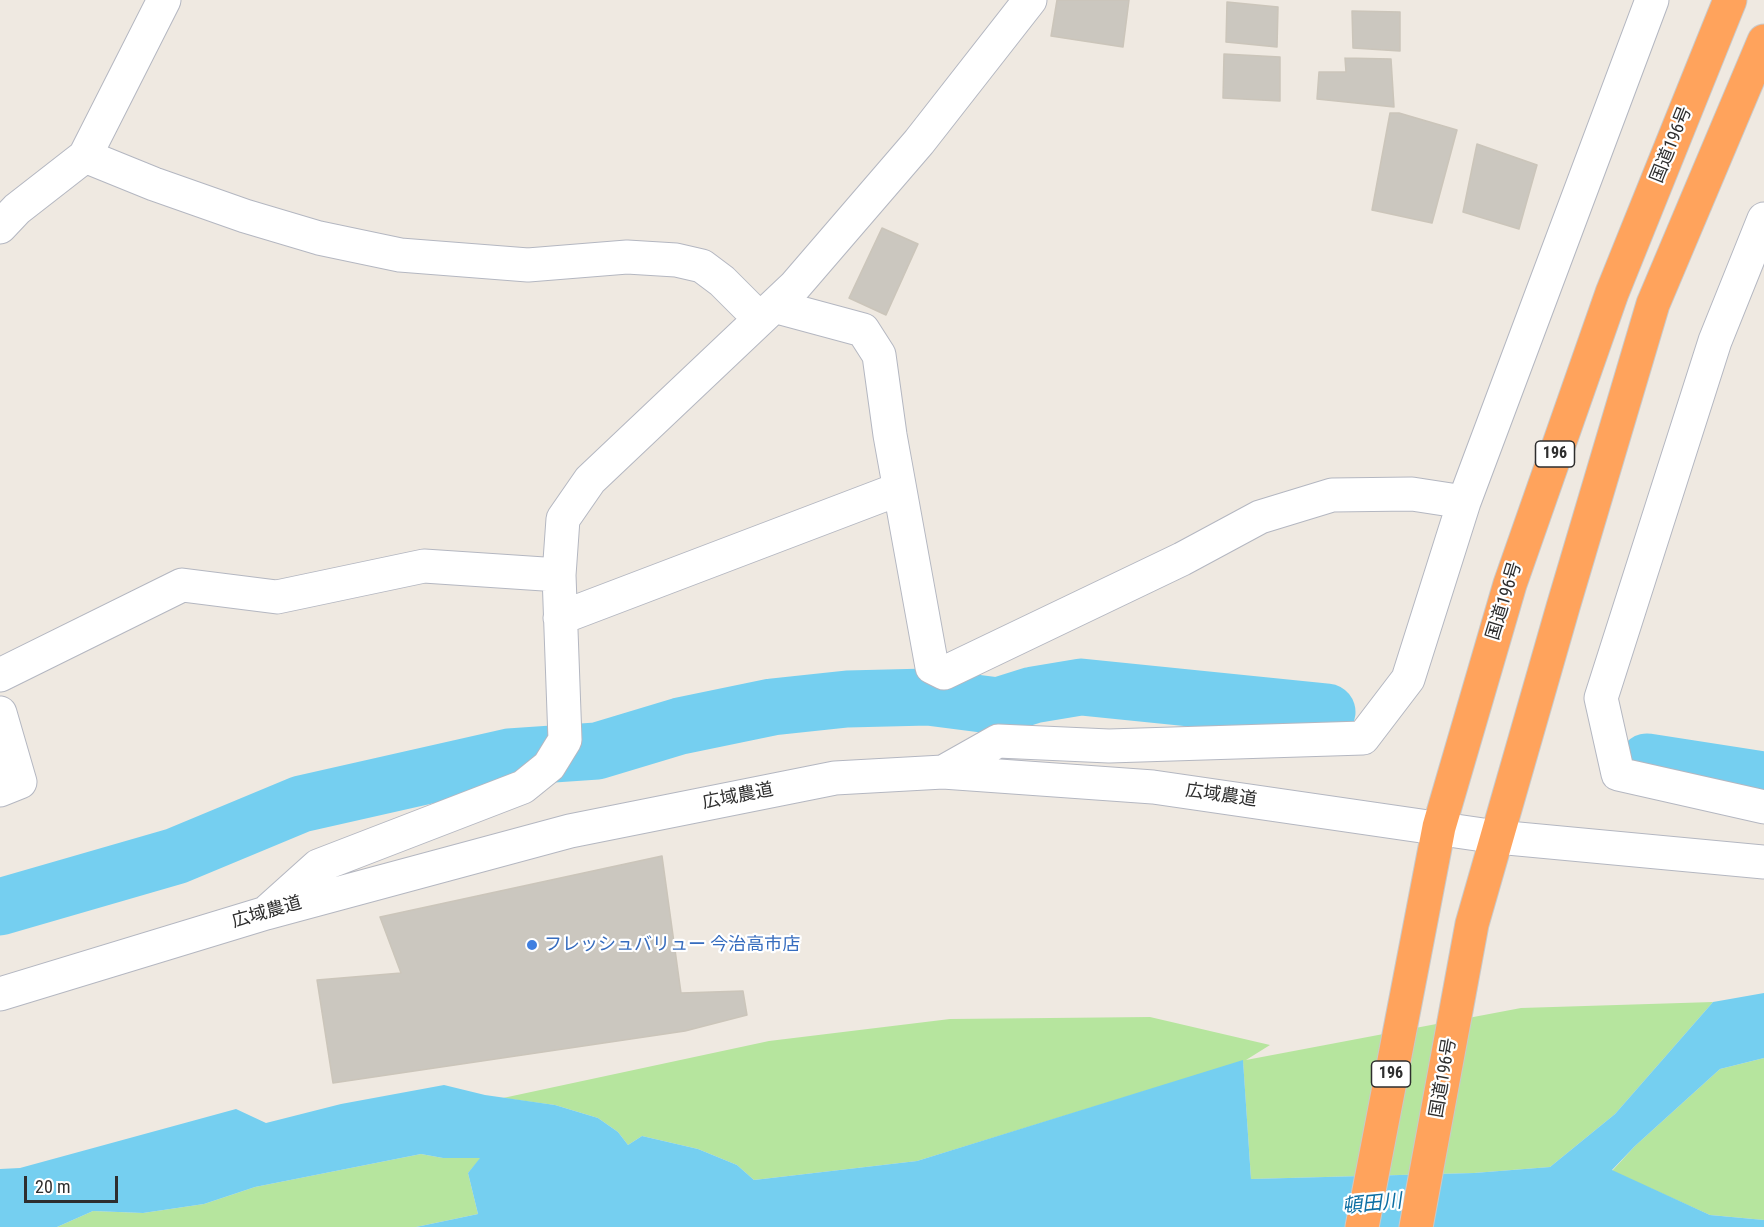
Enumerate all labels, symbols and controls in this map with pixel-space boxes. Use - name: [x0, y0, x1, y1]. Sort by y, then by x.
- street label: 国道196号: [1647, 104, 1697, 186]
- road number: 196: [1536, 441, 1574, 467]
- street label: 国道196号: [1483, 559, 1527, 643]
- street label: 広域農道: [701, 780, 775, 814]
- street label: 広域農道: [1184, 780, 1258, 812]
- street label: 広域農道: [229, 893, 305, 933]
- place label: フレッシュバリュー 今治高市店: [544, 934, 800, 956]
- marker: フレッシュバリュー 今治高市店: [525, 938, 539, 952]
- street label: 国道196号: [1426, 1036, 1462, 1120]
- road number: 196: [1372, 1061, 1410, 1087]
- scale bar: [27, 1164, 122, 1202]
- text: 20 m: [35, 1176, 70, 1197]
- water label: 頓田川: [1341, 1190, 1403, 1220]

